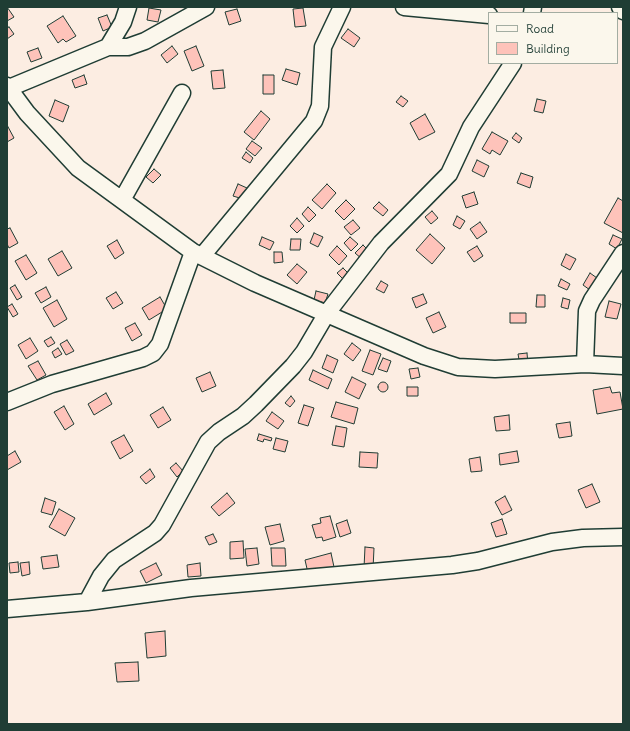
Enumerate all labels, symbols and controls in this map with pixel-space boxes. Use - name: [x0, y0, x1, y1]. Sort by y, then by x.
- legend: [488, 12, 618, 64]
- text: Road: [526, 21, 554, 36]
- text: Building: [526, 41, 570, 56]

